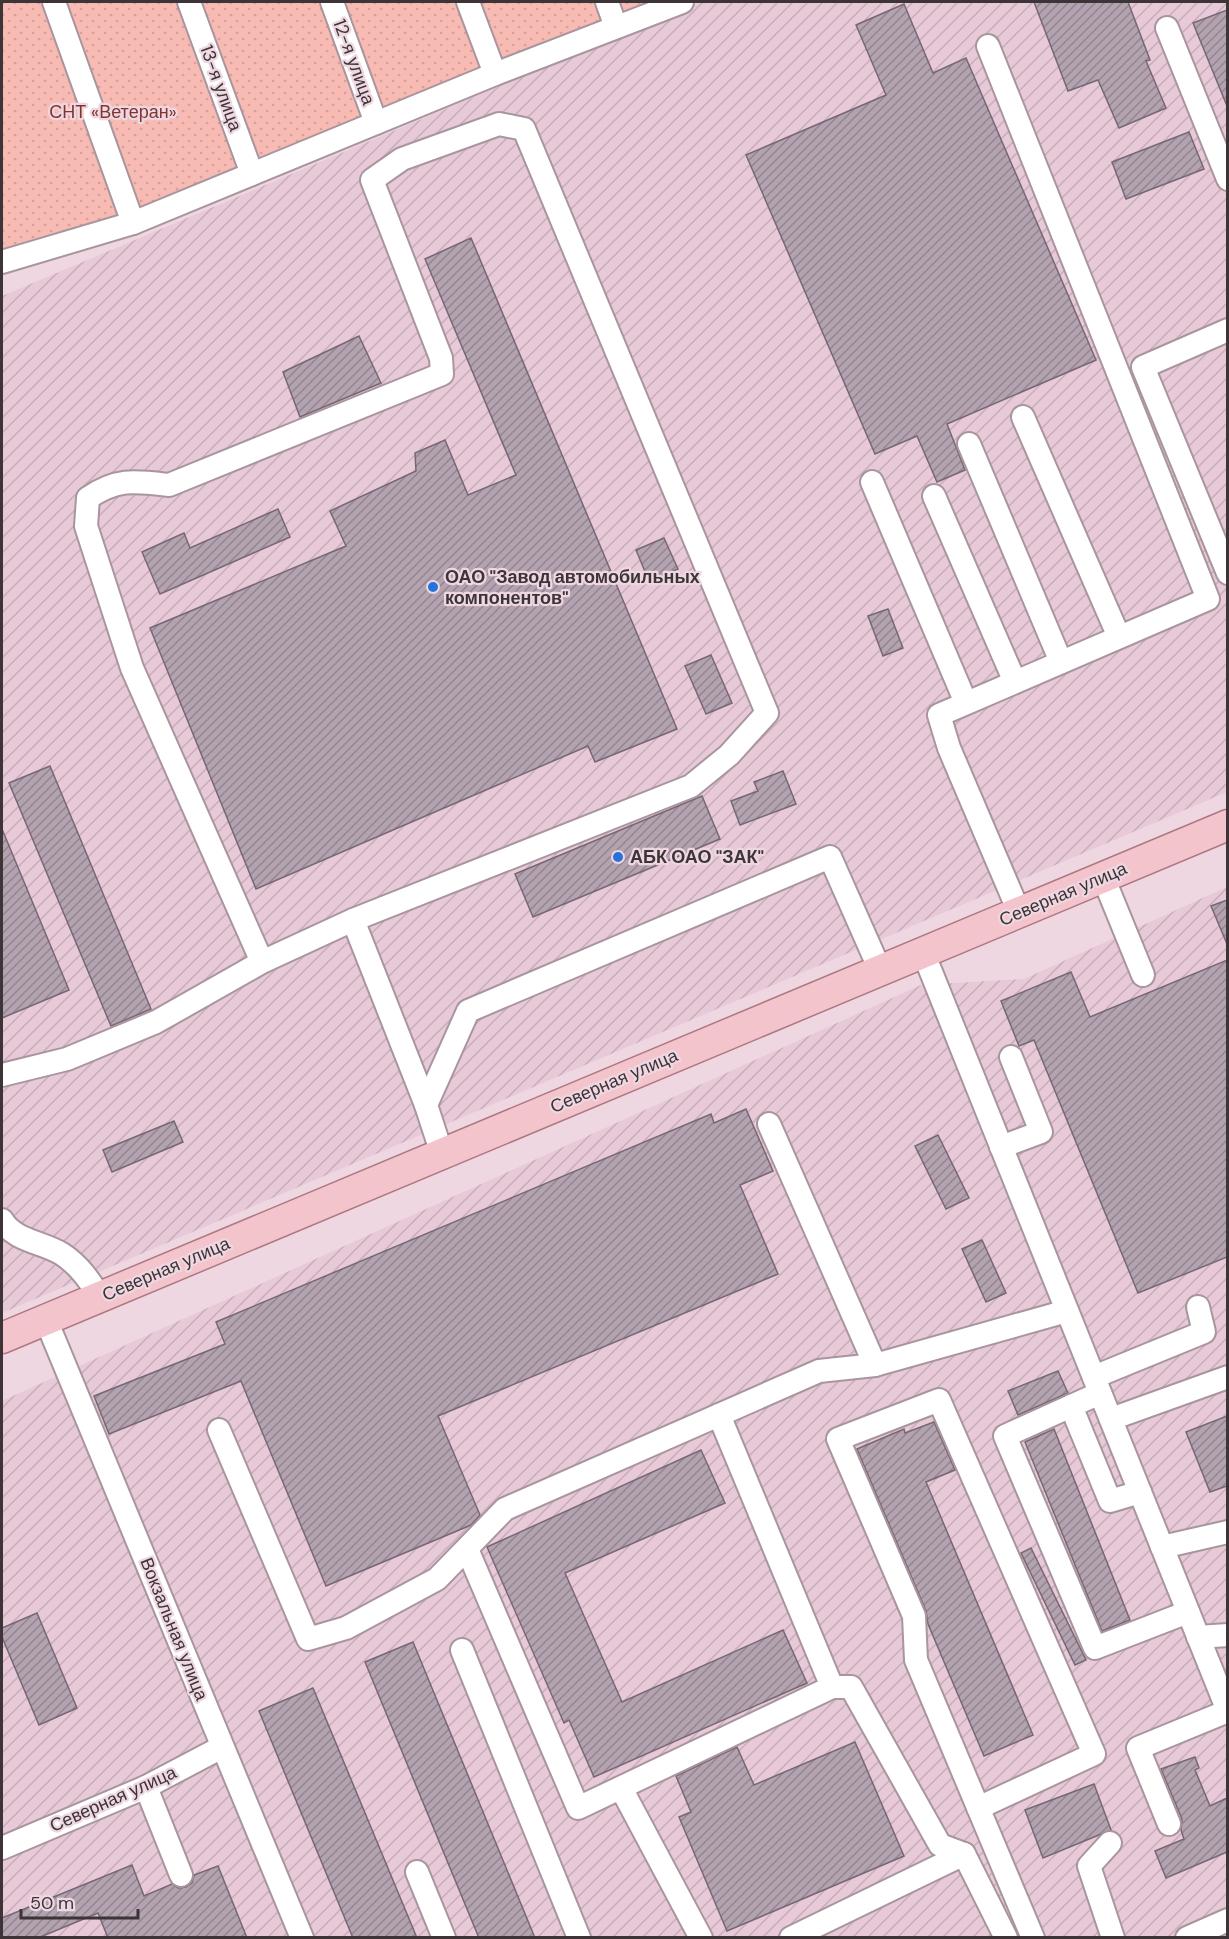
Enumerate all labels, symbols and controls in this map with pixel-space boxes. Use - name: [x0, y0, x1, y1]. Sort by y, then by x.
- street label: 12-я улица: [327, 16, 381, 109]
- street label: 13-я улица: [194, 42, 248, 135]
- park label: СНТ «Ветеран»: [49, 100, 177, 124]
- place label: ОАО "Завод автомобильных компонентов": [445, 565, 700, 610]
- marker: ОАО "Завод автомобильных компонентов": [426, 580, 440, 594]
- place label: АБК ОАО "ЗАК": [630, 845, 764, 869]
- marker: АБК ОАО "ЗАК": [611, 850, 625, 864]
- street label: Северная улица: [996, 856, 1131, 932]
- street label: Северная улица: [547, 1043, 682, 1119]
- street label: Северная улица: [99, 1231, 234, 1307]
- street label: Вокзальная улица: [134, 1554, 214, 1705]
- street label: Северная улица: [46, 1760, 181, 1838]
- scale bar: [21, 1882, 138, 1920]
- text: 50 m: [30, 1891, 74, 1915]

